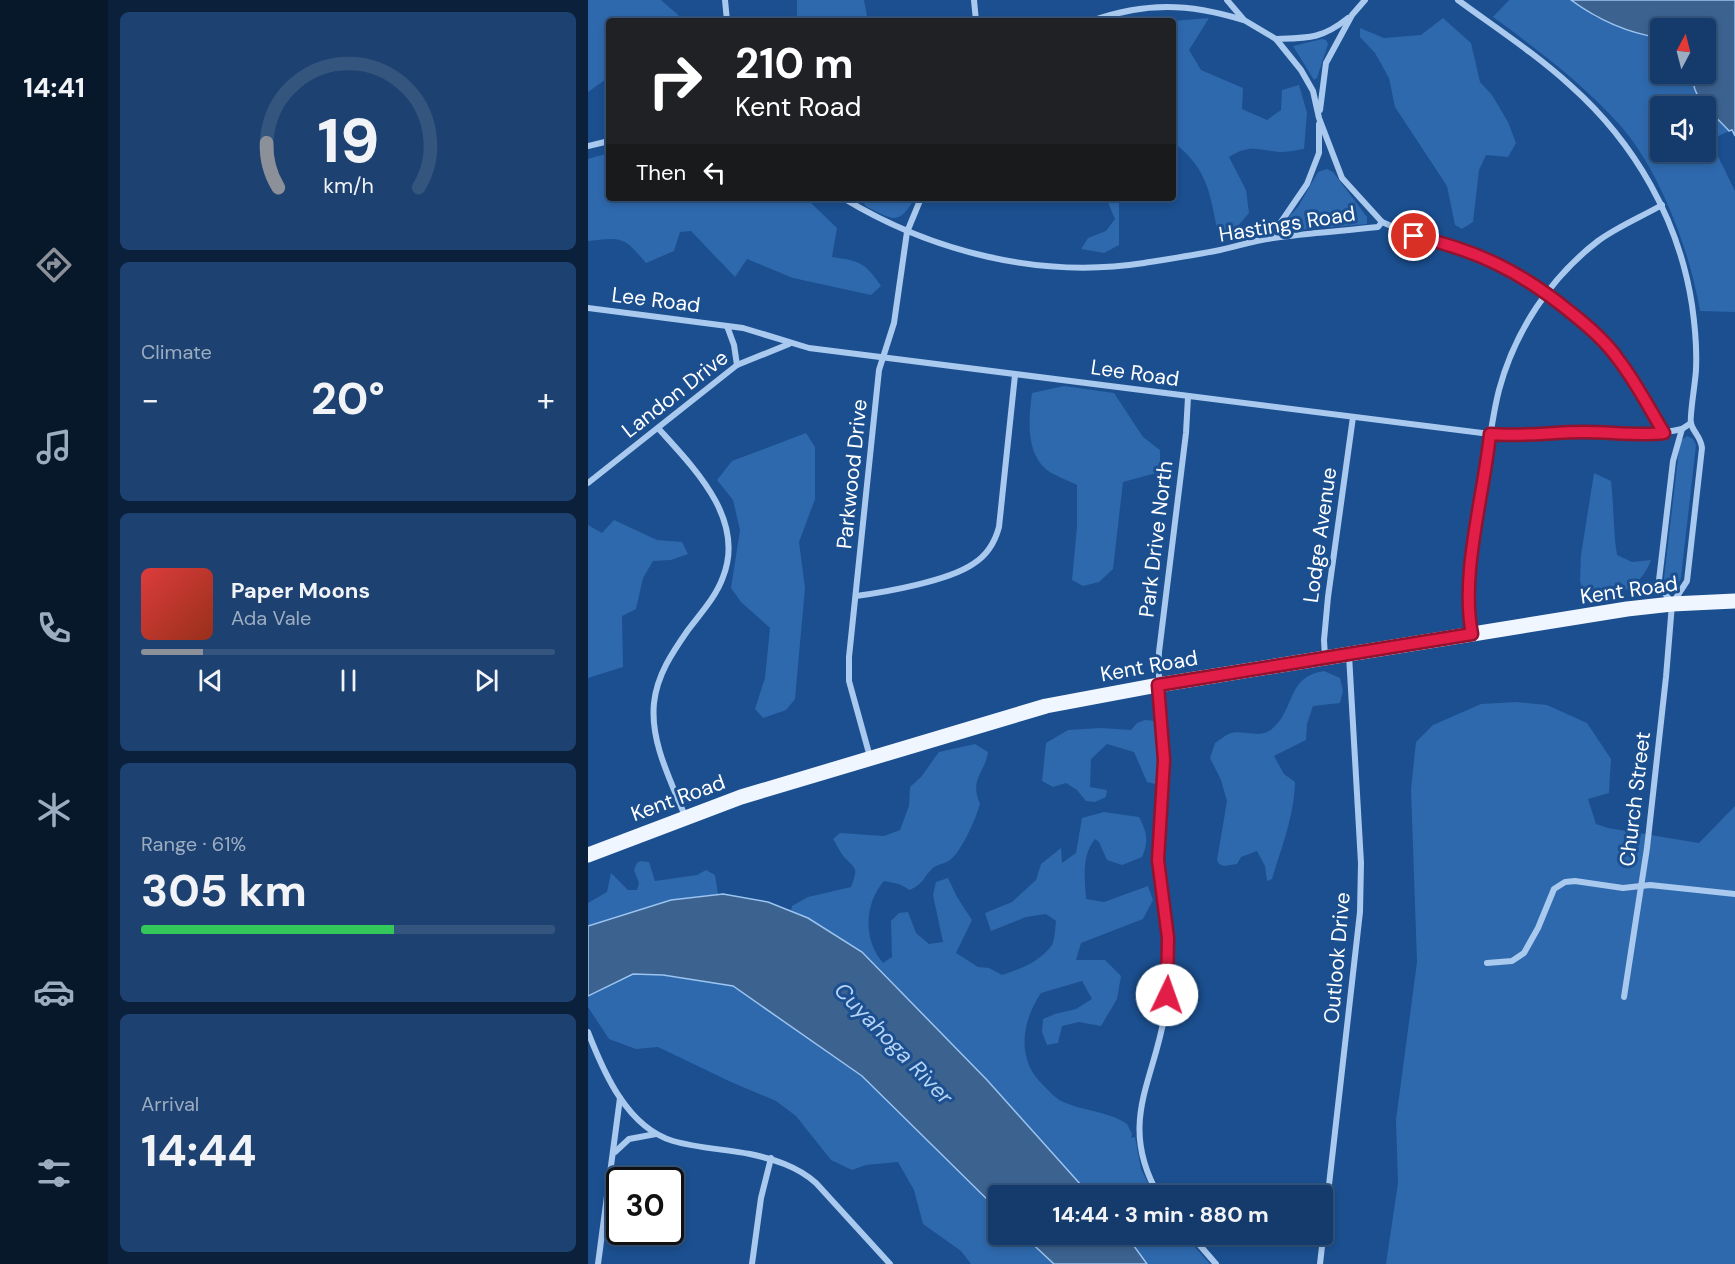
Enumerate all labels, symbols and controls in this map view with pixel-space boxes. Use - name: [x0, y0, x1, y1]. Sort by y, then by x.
- north arrow: [1650, 18, 1716, 84]
- map controls: [1650, 18, 1716, 162]
- text: 210 m: [735, 36, 853, 91]
- icon: right: [636, 42, 714, 120]
- text: 14:41: [23, 70, 85, 105]
- text: Kent Road: [735, 89, 861, 124]
- button: sound: [1650, 96, 1716, 162]
- text: 19: [317, 100, 379, 181]
- icon: left: [698, 156, 731, 189]
- text: Then: [636, 158, 686, 187]
- text: km/h: [323, 173, 373, 201]
- street label: Hastings Road: [1217, 199, 1357, 249]
- pin: [1388, 210, 1439, 261]
- icon: arrive: [1397, 219, 1430, 252]
- icon: directions: [33, 244, 75, 286]
- street label: Lee Road: [610, 281, 702, 319]
- text: Climate: [141, 339, 212, 365]
- street label: Landon Drive: [616, 344, 734, 444]
- street label: Lee Road: [1089, 353, 1181, 393]
- text: 20°: [311, 369, 385, 428]
- text: −: [141, 378, 159, 421]
- text: +: [537, 378, 555, 421]
- street label: Parkwood Drive: [830, 398, 874, 550]
- icon: music: [33, 426, 75, 468]
- street label: Park Drive North: [1133, 459, 1179, 619]
- street label: Lodge Avenue: [1297, 465, 1343, 604]
- street label: Kent Road: [1578, 569, 1680, 611]
- text: Paper Moons: [231, 576, 370, 605]
- text: Ada Vale: [231, 605, 311, 631]
- icon: phone: [33, 607, 75, 649]
- street label: Kent Road: [1098, 644, 1200, 688]
- icon: previous: [194, 664, 227, 697]
- icon: pause: [332, 664, 365, 697]
- icon: next: [470, 664, 503, 697]
- street label: Church Street: [1613, 730, 1657, 868]
- street label: Kent Road: [627, 768, 729, 828]
- icon: climate: [33, 789, 75, 831]
- text: Range · 61%: [141, 831, 246, 857]
- text: 305 km: [141, 861, 307, 920]
- street label: Outlook Drive: [1317, 891, 1357, 1025]
- position arrow: [1135, 963, 1199, 1027]
- icon: car: [33, 971, 75, 1013]
- water label: Cuyahoga River: [828, 976, 960, 1111]
- text: Arrival: [141, 1091, 199, 1117]
- text: 14:44: [141, 1121, 257, 1180]
- icon: filters: [33, 1152, 75, 1194]
- speed limit sign: 30: [606, 1167, 684, 1245]
- text: 14:44 · 3 min · 880 m: [1052, 1200, 1269, 1229]

